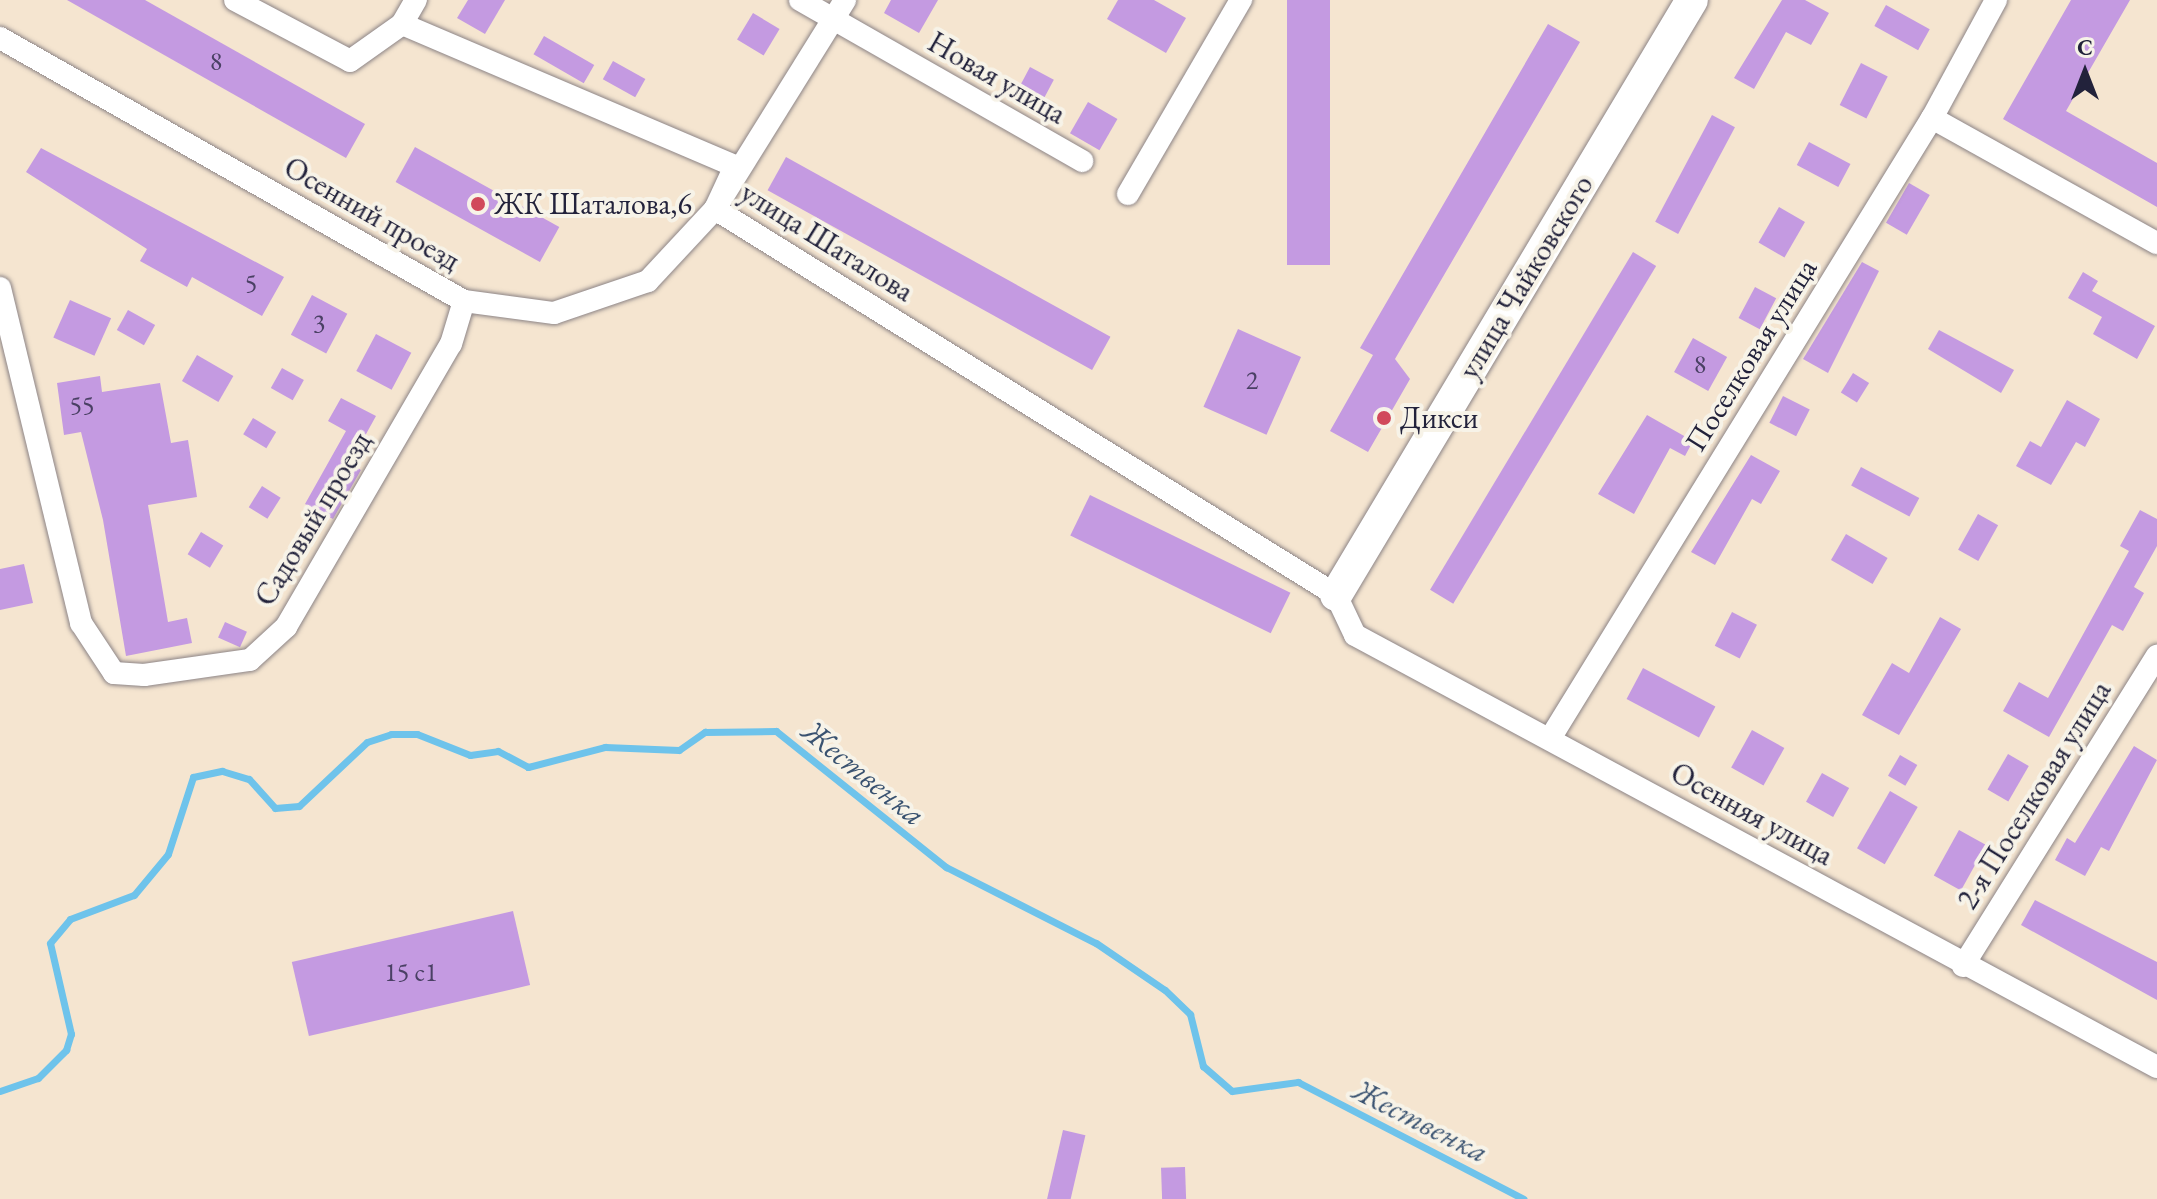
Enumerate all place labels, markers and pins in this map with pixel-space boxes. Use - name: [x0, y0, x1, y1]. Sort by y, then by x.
- place label: ЖК Шаталова,6: [494, 186, 692, 222]
- marker: ЖК Шаталова,6: [469, 195, 487, 213]
- place label: Дикси: [1400, 400, 1478, 436]
- marker: Дикси: [1375, 409, 1393, 427]

